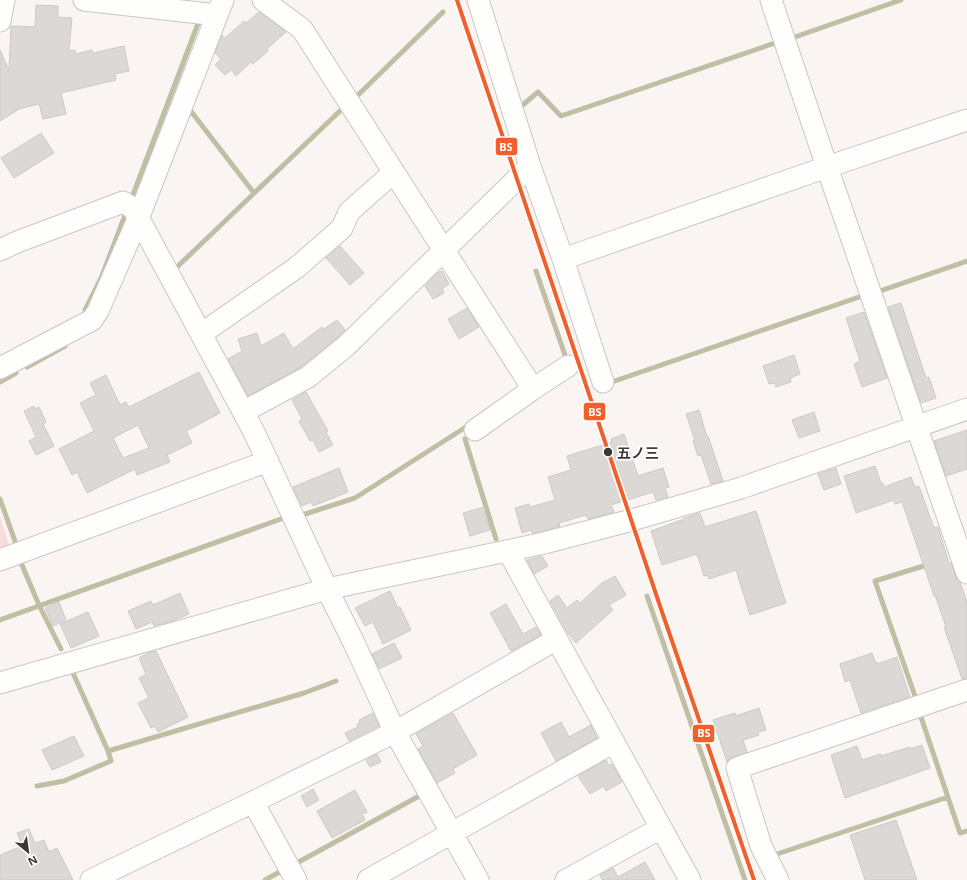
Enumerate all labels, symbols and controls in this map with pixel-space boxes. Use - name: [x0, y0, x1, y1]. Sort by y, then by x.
- line badge: BS: [495, 137, 518, 156]
- text: BS: [499, 139, 513, 154]
- line badge: BS: [583, 402, 606, 421]
- text: BS: [588, 404, 602, 419]
- place label: 五ノ三: [617, 443, 659, 462]
- marker: 五ノ三: [602, 446, 614, 458]
- line badge: BS: [692, 724, 715, 743]
- text: BS: [697, 725, 711, 740]
- north arrow: [8, 832, 48, 872]
- text: N: [26, 852, 41, 870]

